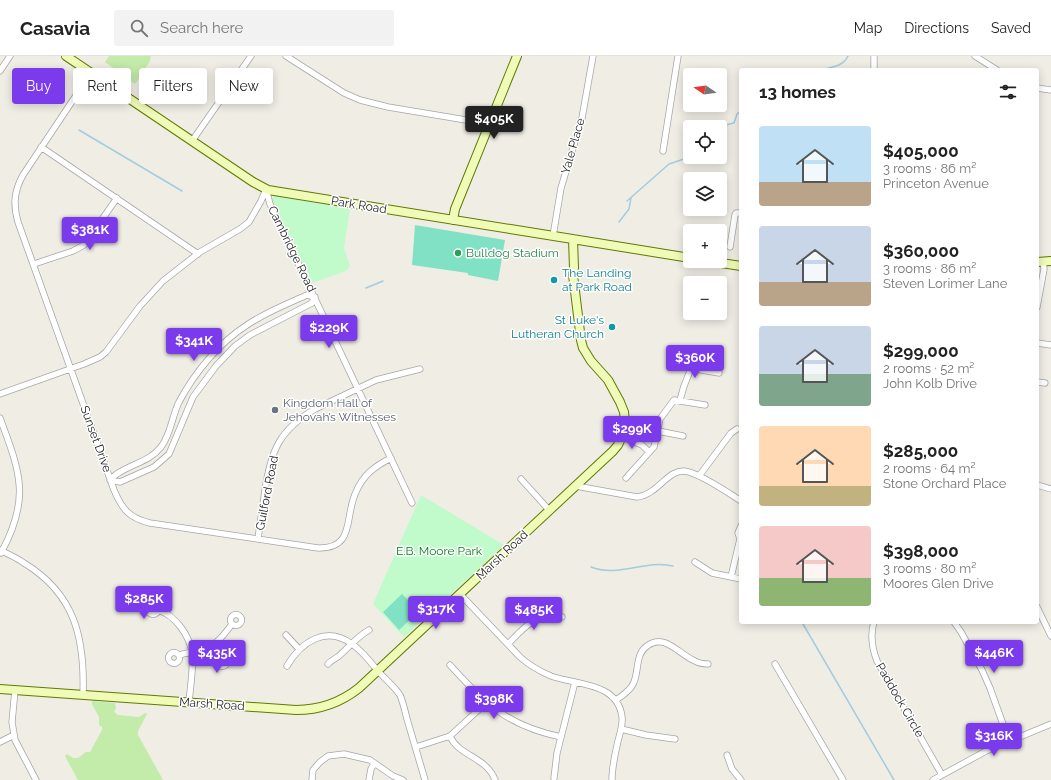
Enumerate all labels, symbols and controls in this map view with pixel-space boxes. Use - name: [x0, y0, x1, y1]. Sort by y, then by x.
- search box: [114, 10, 394, 46]
- text: Casavia: [20, 17, 90, 39]
- icon: search: [128, 17, 150, 39]
- text: Search here: [160, 19, 243, 37]
- text: Map: [854, 20, 882, 36]
- text: Directions: [904, 20, 969, 36]
- text: Saved: [991, 20, 1031, 36]
- chip: Buy: [12, 68, 65, 104]
- chip: Rent: [73, 68, 131, 104]
- chip: Filters: [139, 68, 207, 104]
- chip: New: [215, 68, 273, 104]
- north arrow: [683, 68, 727, 112]
- map controls: [683, 68, 727, 320]
- icon: filters: [997, 81, 1019, 103]
- text: 13 homes: [759, 82, 836, 102]
- pin: $405K: [466, 106, 522, 140]
- text: $405K: [474, 111, 514, 126]
- street label: Yale Place: [558, 116, 588, 176]
- button: locate: [683, 120, 727, 164]
- text: $405,000: [883, 141, 959, 161]
- icon: home: [791, 142, 839, 190]
- text: 3 rooms · 86 m²: [883, 161, 976, 176]
- button: layers: [683, 172, 727, 216]
- text: Princeton Avenue: [883, 176, 989, 191]
- street label: Park Road: [330, 194, 388, 216]
- street label: Cambridge Road: [265, 204, 319, 294]
- pin: $381K: [62, 217, 118, 251]
- text: $381K: [71, 222, 109, 237]
- button: +: [683, 224, 727, 268]
- text: $360,000: [883, 241, 959, 261]
- icon: home: [791, 242, 839, 290]
- place label: Bulldog Stadium: [466, 246, 559, 260]
- marker: Bulldog Stadium: [453, 248, 463, 258]
- text: 3 rooms · 86 m²: [883, 261, 976, 276]
- place label: The Landing at Park Road: [562, 266, 632, 294]
- marker: The Landing at Park Road: [549, 275, 559, 285]
- button: −: [683, 276, 727, 320]
- text: Steven Lorimer Lane: [883, 276, 1007, 291]
- place label: St Luke's Lutheran Church: [511, 313, 604, 341]
- pin: $229K: [301, 315, 357, 349]
- text: $229K: [309, 320, 349, 335]
- marker: St Luke's Lutheran Church: [607, 322, 617, 332]
- pin: $341K: [166, 328, 222, 362]
- text: $341K: [175, 333, 213, 348]
- text: $299,000: [883, 341, 959, 361]
- icon: home: [791, 342, 839, 390]
- pin: $360K: [667, 345, 723, 379]
- text: $360K: [675, 350, 715, 365]
- text: 2 rooms · 52 m²: [883, 361, 974, 376]
- text: John Kolb Drive: [883, 376, 977, 391]
- place label: Kingdom Hall of Jehovah’s Witnesses: [283, 396, 396, 424]
- street label: Sunset Drive: [77, 404, 115, 474]
- marker: Kingdom Hall of Jehovah’s Witnesses: [270, 405, 280, 415]
- pin: $299K: [604, 416, 660, 450]
- text: $299K: [612, 421, 652, 436]
- text: $285,000: [883, 441, 958, 461]
- icon: home: [791, 442, 839, 490]
- street label: Guilford Road: [253, 454, 281, 532]
- text: 2 rooms · 64 m²: [883, 461, 975, 476]
- text: Stone Orchard Place: [883, 476, 1006, 491]
- street label: Marsh Road: [473, 527, 531, 583]
- text: $398,000: [883, 541, 959, 561]
- icon: home: [791, 542, 839, 590]
- park label: E.B. Moore Park: [396, 544, 483, 558]
- text: 3 rooms · 80 m²: [883, 561, 976, 576]
- text: Moores Glen Drive: [883, 576, 994, 591]
- pin: $285K: [116, 586, 172, 620]
- text: $285K: [124, 591, 164, 606]
- pin: $317K: [408, 596, 464, 630]
- pin: $485K: [506, 597, 562, 631]
- text: $317K: [417, 601, 455, 616]
- text: $485K: [514, 602, 554, 617]
- pin: $435K: [189, 640, 245, 674]
- pin: $446K: [966, 640, 1022, 674]
- text: $435K: [198, 645, 236, 660]
- text: $446K: [974, 645, 1014, 660]
- street label: Paddock Circle: [873, 660, 927, 740]
- pin: $398K: [466, 686, 522, 720]
- text: $398K: [474, 691, 514, 706]
- street label: Marsh Road: [179, 695, 245, 713]
- pin: $316K: [966, 723, 1022, 757]
- text: $316K: [975, 728, 1013, 743]

